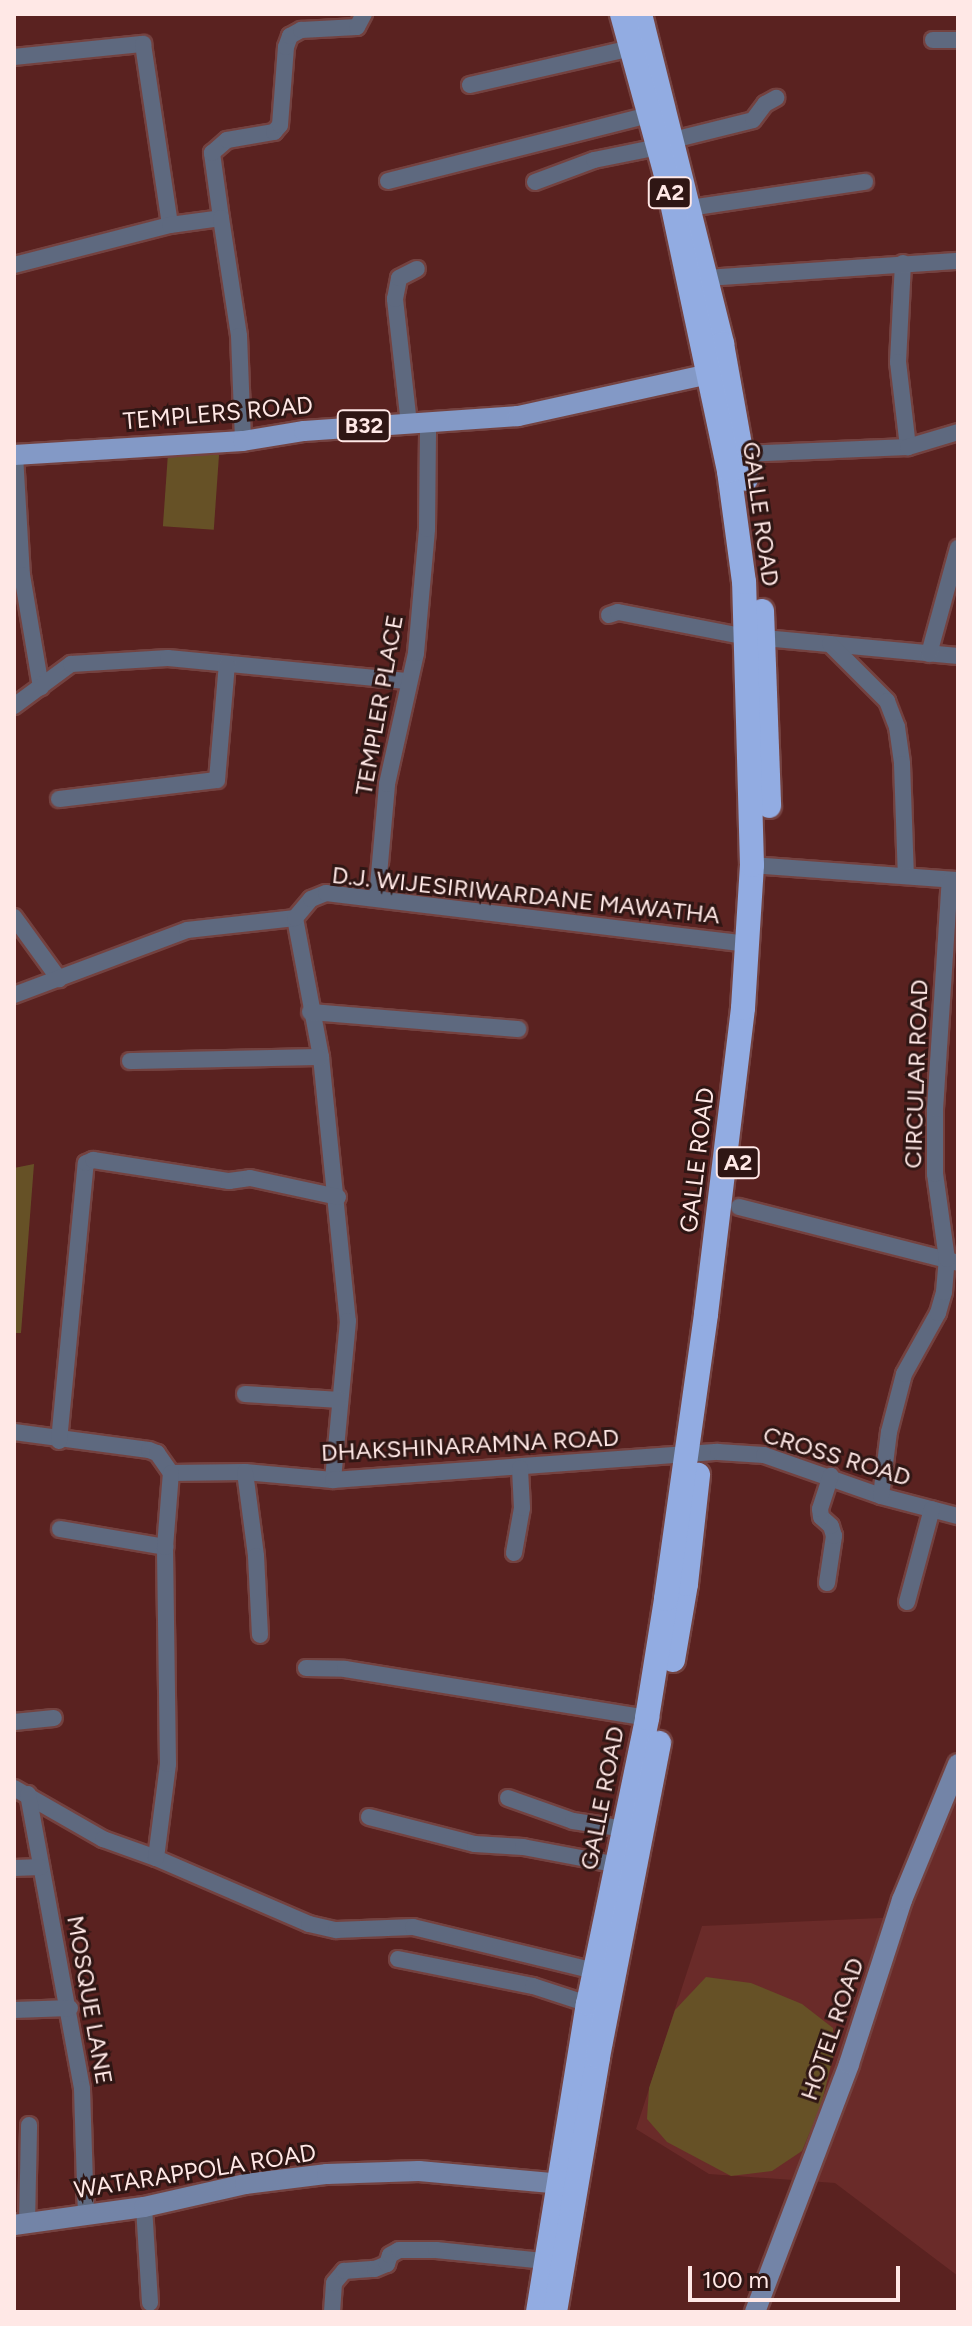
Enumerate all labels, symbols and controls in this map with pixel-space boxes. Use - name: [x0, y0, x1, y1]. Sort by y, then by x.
- road number: A2: [646, 175, 694, 211]
- street label: TEMPLERS ROAD: [122, 390, 314, 436]
- road number: B32: [336, 408, 392, 444]
- street label: GALLE ROAD: [737, 440, 785, 588]
- street label: TEMPLER PLACE: [349, 612, 409, 798]
- street label: D.J. WIJESIRIWARDANE MAWATHA: [331, 860, 721, 930]
- street label: CIRCULAR ROAD: [898, 979, 934, 1169]
- street label: GALLE ROAD: [674, 1086, 720, 1234]
- road number: A2: [714, 1145, 762, 1181]
- street label: CROSS ROAD: [760, 1420, 914, 1492]
- street label: DHAKSHINARAMNA ROAD: [320, 1423, 620, 1467]
- street label: GALLE ROAD: [574, 1724, 630, 1872]
- street label: MOSQUE LANE: [61, 1913, 119, 2087]
- street label: HOTEL ROAD: [794, 1954, 870, 2104]
- street label: WATARAPPOLA ROAD: [72, 2138, 318, 2204]
- scale bar: [692, 2250, 904, 2300]
- text: 100 m: [702, 2265, 769, 2294]

